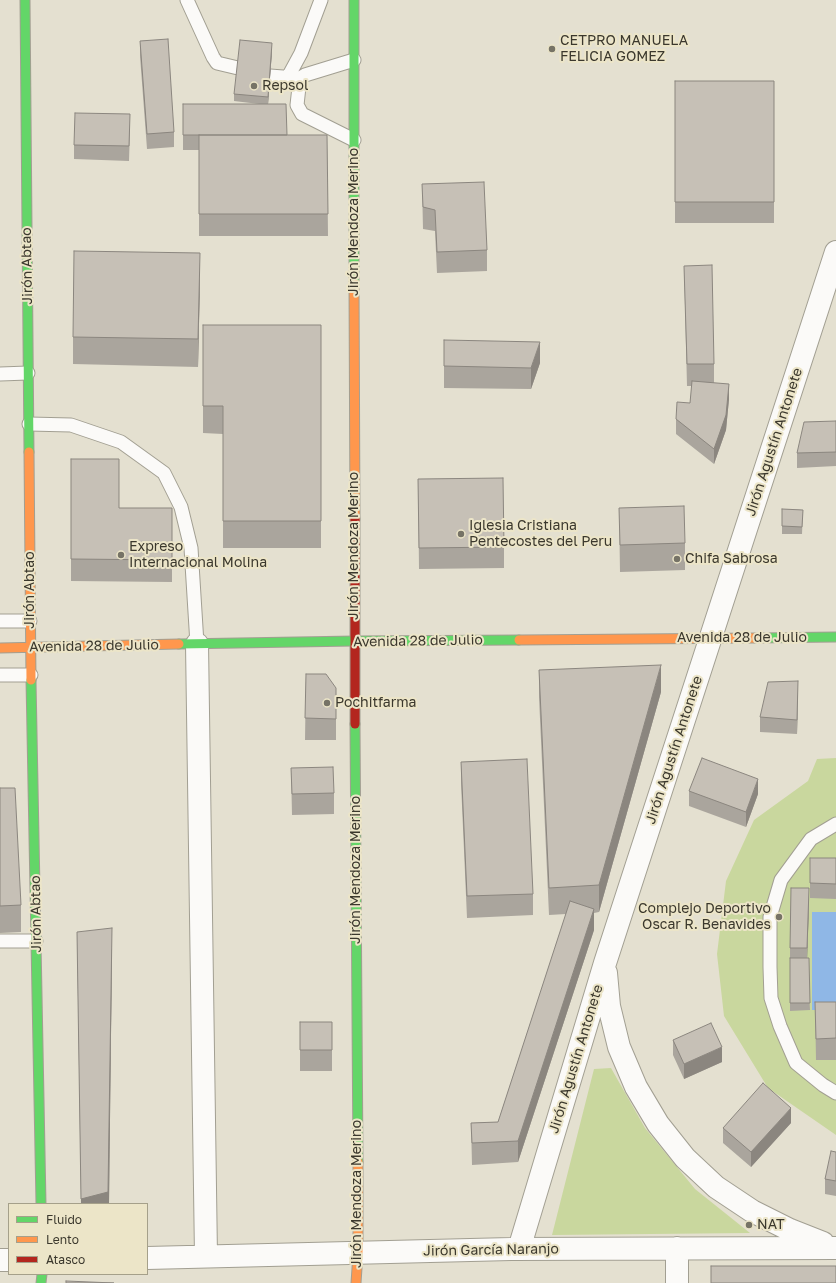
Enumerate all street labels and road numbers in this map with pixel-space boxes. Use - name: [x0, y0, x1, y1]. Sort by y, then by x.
- street label: Jirón Mendoza Merino: [346, 148, 362, 296]
- street label: Jirón Abtao: [18, 227, 36, 305]
- street label: Jirón Agustín Antonete: [742, 366, 806, 518]
- street label: Jirón Mendoza Merino: [346, 472, 362, 620]
- street label: Jirón Abtao: [22, 551, 38, 629]
- street label: Avenida 28 de Julio: [677, 630, 807, 646]
- street label: Avenida 28 de Julio: [353, 631, 483, 651]
- street label: Avenida 28 de Julio: [29, 636, 159, 656]
- street label: Jirón Agustín Antonete: [642, 674, 706, 826]
- street label: Jirón Mendoza Merino: [348, 796, 364, 944]
- street label: Jirón Abtao: [27, 875, 45, 953]
- street label: Jirón Agustín Antonete: [545, 983, 607, 1135]
- street label: Jirón Mendoza Merino: [349, 1120, 365, 1268]
- street label: Jirón García Naranjo: [423, 1240, 559, 1260]

